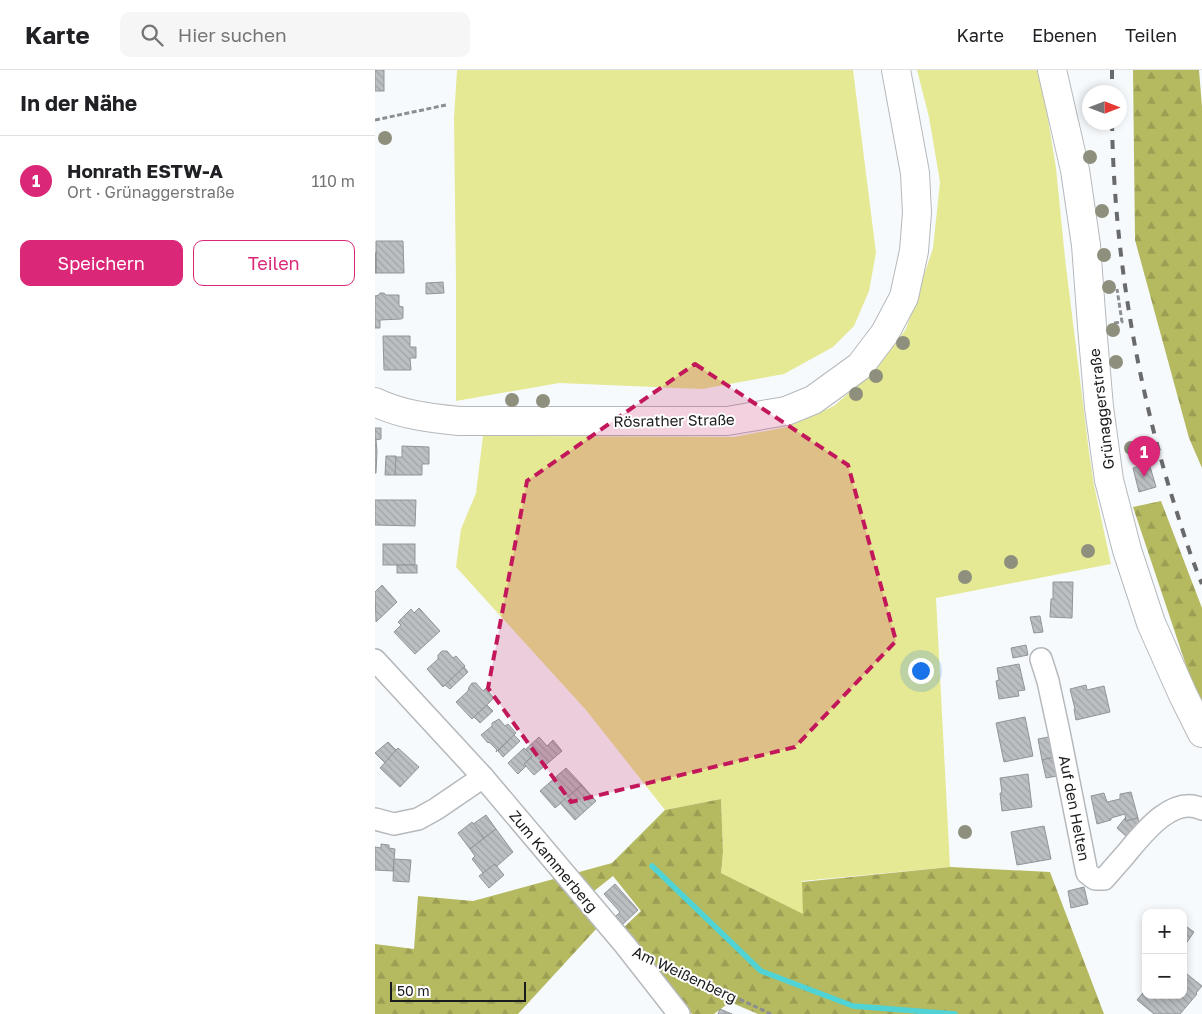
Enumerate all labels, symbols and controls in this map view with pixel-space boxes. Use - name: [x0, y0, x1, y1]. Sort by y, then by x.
- search box: [120, 12, 470, 57]
- text: Karte: [25, 20, 90, 49]
- icon: search: [138, 21, 166, 49]
- text: Hier suchen: [178, 23, 287, 46]
- text: Karte: [957, 24, 1004, 46]
- text: Ebenen: [1032, 24, 1097, 46]
- text: Teilen: [1125, 24, 1177, 46]
- north arrow: [1082, 85, 1127, 130]
- text: In der Nähe: [20, 90, 137, 116]
- text: Honrath ESTW-A: [67, 159, 223, 182]
- text: 1: [32, 171, 40, 191]
- text: 110 m: [311, 171, 355, 191]
- text: Ort · Grünaggerstraße: [67, 182, 234, 202]
- button: Speichern: [20, 240, 183, 286]
- button: Teilen: [193, 240, 355, 286]
- street label: Grünaggerstraße: [1085, 347, 1117, 471]
- street label: Rösrather Straße: [613, 410, 735, 430]
- pin: 1: [1128, 436, 1160, 477]
- your location: [908, 658, 934, 684]
- street label: Auf den Helten: [1056, 754, 1094, 862]
- street label: Zum Kammerberg: [506, 806, 602, 916]
- map controls: [1142, 909, 1187, 999]
- button: +: [1142, 909, 1187, 954]
- street label: Am Weißenberg: [630, 942, 740, 1006]
- button: −: [1142, 954, 1187, 999]
- scale bar: [390, 979, 526, 1002]
- text: 50 m: [397, 982, 430, 999]

